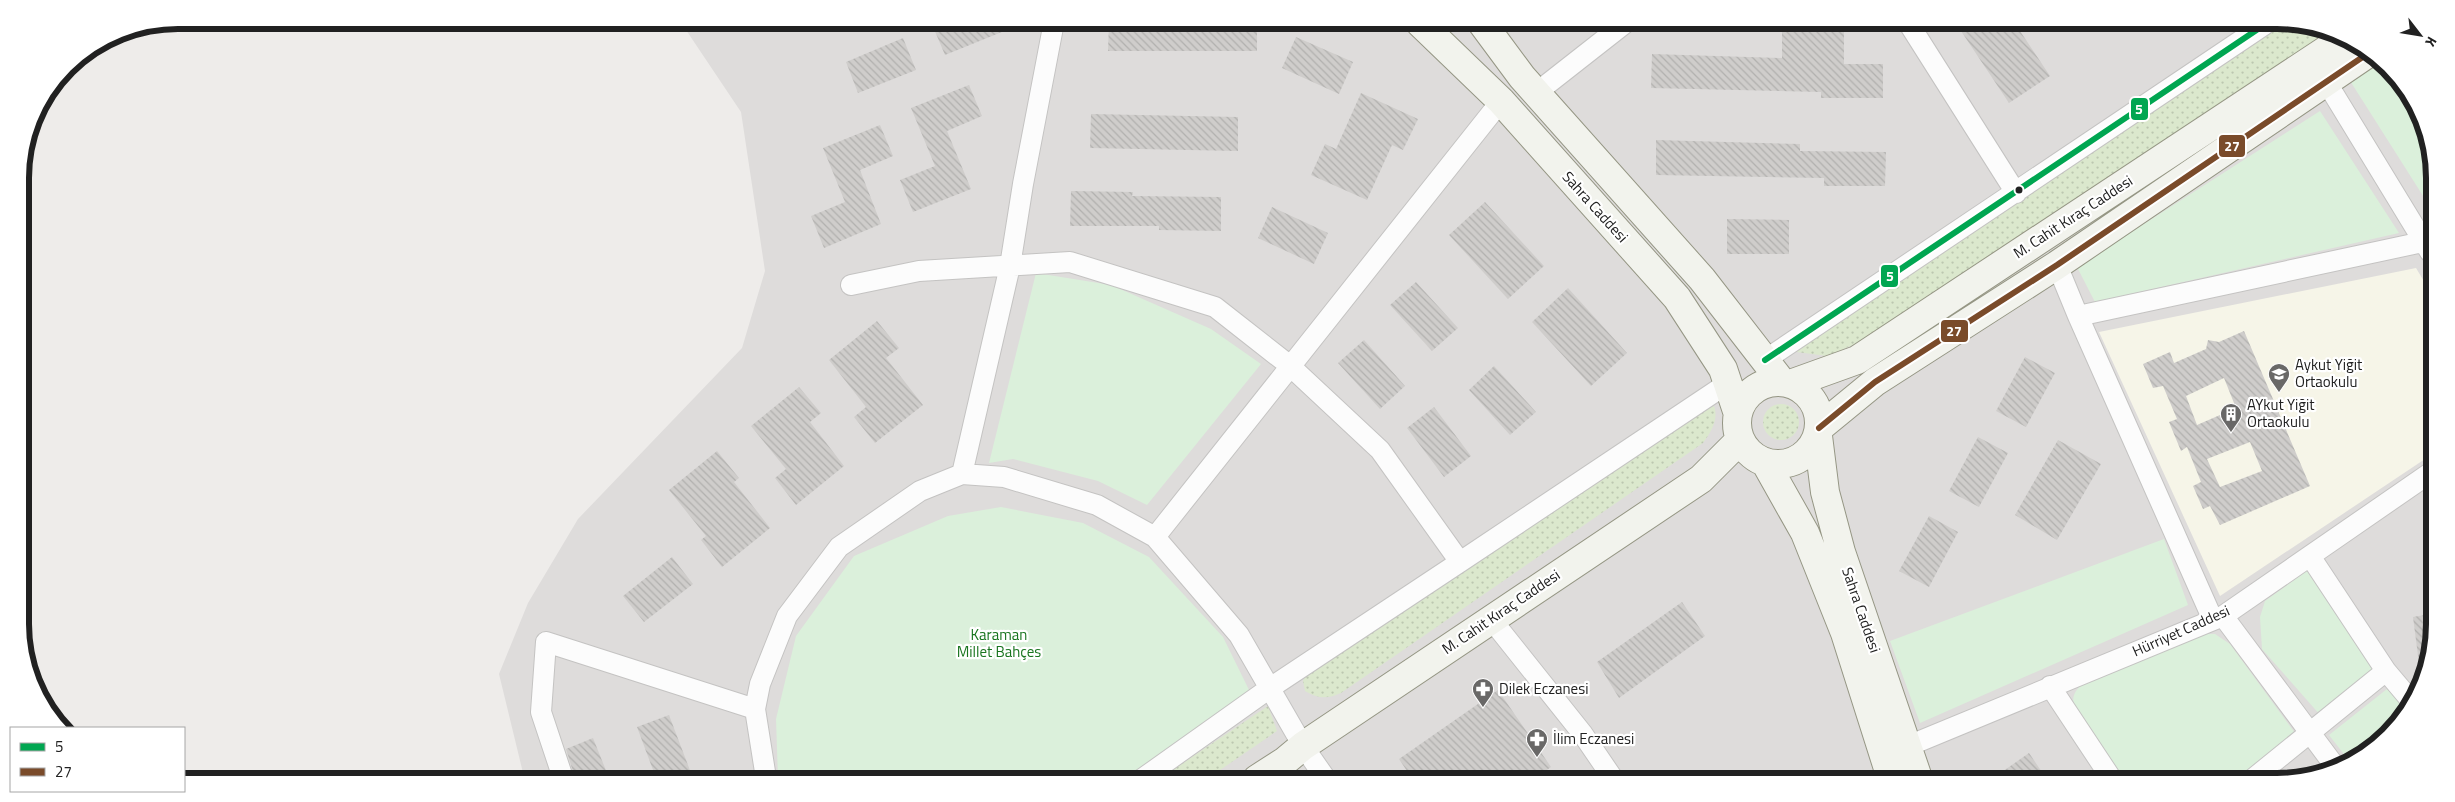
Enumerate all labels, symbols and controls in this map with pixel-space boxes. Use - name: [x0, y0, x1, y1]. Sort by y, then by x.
- north arrow: [2395, 10, 2445, 60]
- text: K: [2420, 33, 2443, 52]
- line badge: 5: [2130, 97, 2149, 121]
- text: 5: [2135, 98, 2143, 119]
- line badge: 27: [2218, 134, 2246, 158]
- text: 27: [2224, 135, 2240, 156]
- street label: Sahra Caddesi: [1557, 166, 1634, 247]
- street label: M. Cahit Kıraç Caddesi: [2008, 169, 2137, 264]
- unlabelled marker: [2014, 185, 2024, 195]
- line badge: 5: [1880, 264, 1899, 288]
- text: 5: [1886, 265, 1894, 286]
- line badge: 27: [1940, 319, 1969, 343]
- text: 27: [1946, 320, 1962, 341]
- place label: Aykut Yiğit Ortaokulu: [2295, 353, 2363, 393]
- school or university icon: Aykut Yiğit Ortaokulu: [2267, 362, 2291, 393]
- place label: AYkut Yiğit Ortaokulu: [2247, 393, 2315, 433]
- building icon: AYkut Yiğit Ortaokulu: [2219, 402, 2243, 433]
- street label: M. Cahit Kıraç Caddesi: [1437, 563, 1565, 660]
- street label: Sahra Caddesi: [1836, 564, 1887, 656]
- street label: Hürriyet Caddesi: [2128, 599, 2233, 662]
- park label: Karaman Millet Bahçes: [957, 623, 1041, 663]
- pharmacy icon: Dilek Eczanesi: [1471, 677, 1495, 708]
- place label: Dilek Eczanesi: [1499, 677, 1588, 700]
- legend: [10, 727, 185, 792]
- pharmacy icon: İlim Eczanesi: [1525, 727, 1549, 758]
- place label: İlim Eczanesi: [1553, 727, 1634, 750]
- text: 5: [55, 735, 63, 758]
- text: 27: [55, 760, 72, 783]

